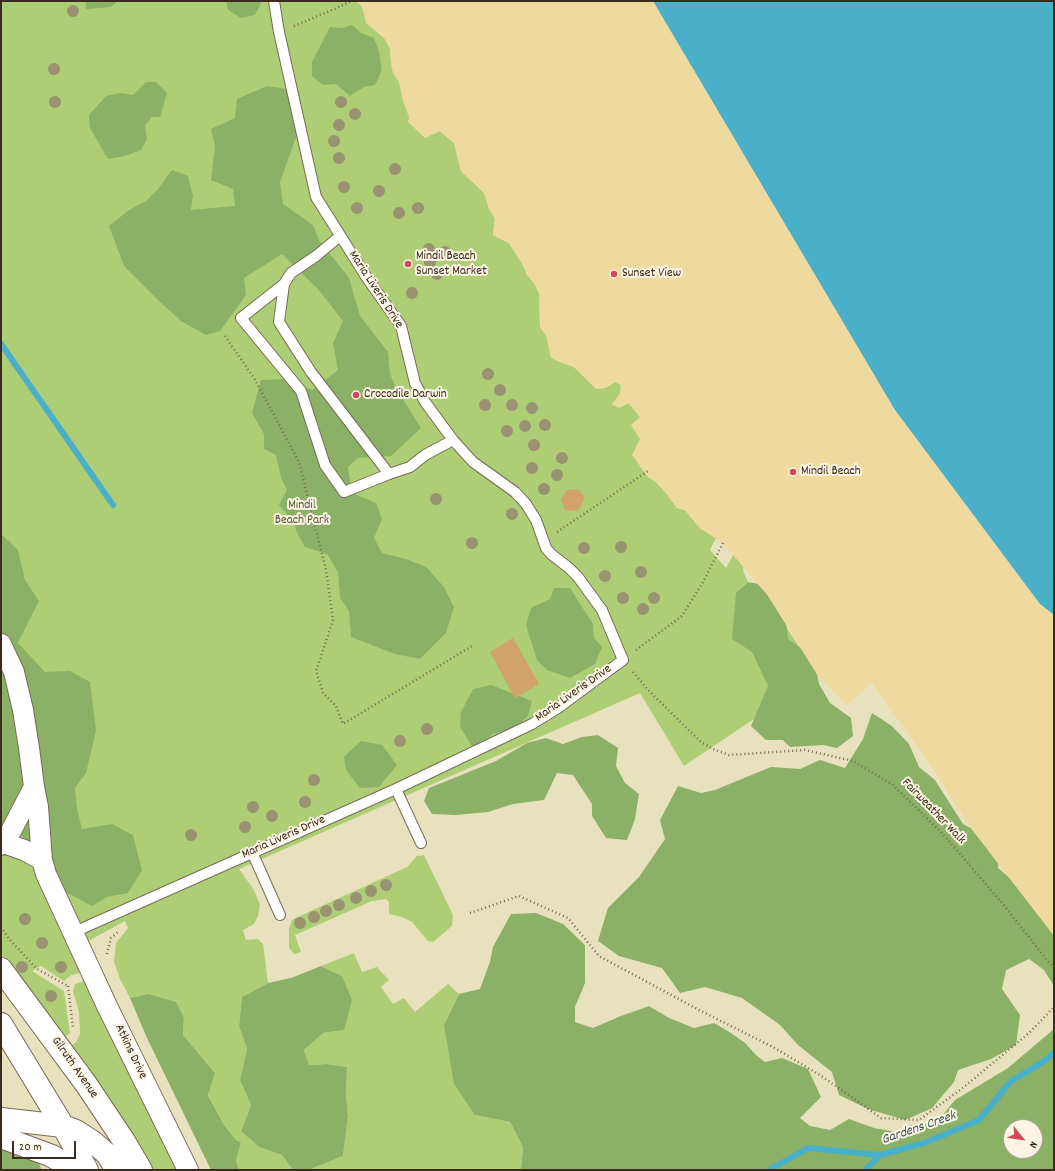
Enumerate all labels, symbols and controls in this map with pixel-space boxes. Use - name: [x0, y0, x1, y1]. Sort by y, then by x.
- street label: Maria Liveris Drive: [344, 248, 406, 332]
- place label: Mindil Beach Sunset Market: [416, 249, 487, 280]
- marker: Mindil Beach Sunset Market: [403, 259, 413, 269]
- place label: Sunset View: [622, 266, 681, 282]
- marker: Sunset View: [609, 269, 619, 279]
- place label: Crocodile Darwin: [364, 387, 447, 403]
- marker: Crocodile Darwin: [351, 390, 361, 400]
- place label: Mindil Beach: [801, 464, 861, 480]
- marker: Mindil Beach: [788, 467, 798, 477]
- park label: Mindil Beach Park: [275, 498, 329, 529]
- street label: Maria Liveris Drive: [533, 662, 615, 726]
- street label: Fairweather Walk: [898, 776, 968, 848]
- street label: Maria Liveris Drive: [240, 813, 328, 863]
- street label: Atkins Drive: [110, 1022, 150, 1082]
- street label: Gilruth Avenue: [47, 1034, 101, 1102]
- water label: Gardens Creek: [880, 1108, 958, 1150]
- north arrow: [1003, 1119, 1043, 1159]
- scale bar: [14, 1133, 78, 1159]
- text: N: [1024, 1138, 1041, 1151]
- text: 20 m: [19, 1139, 42, 1156]

